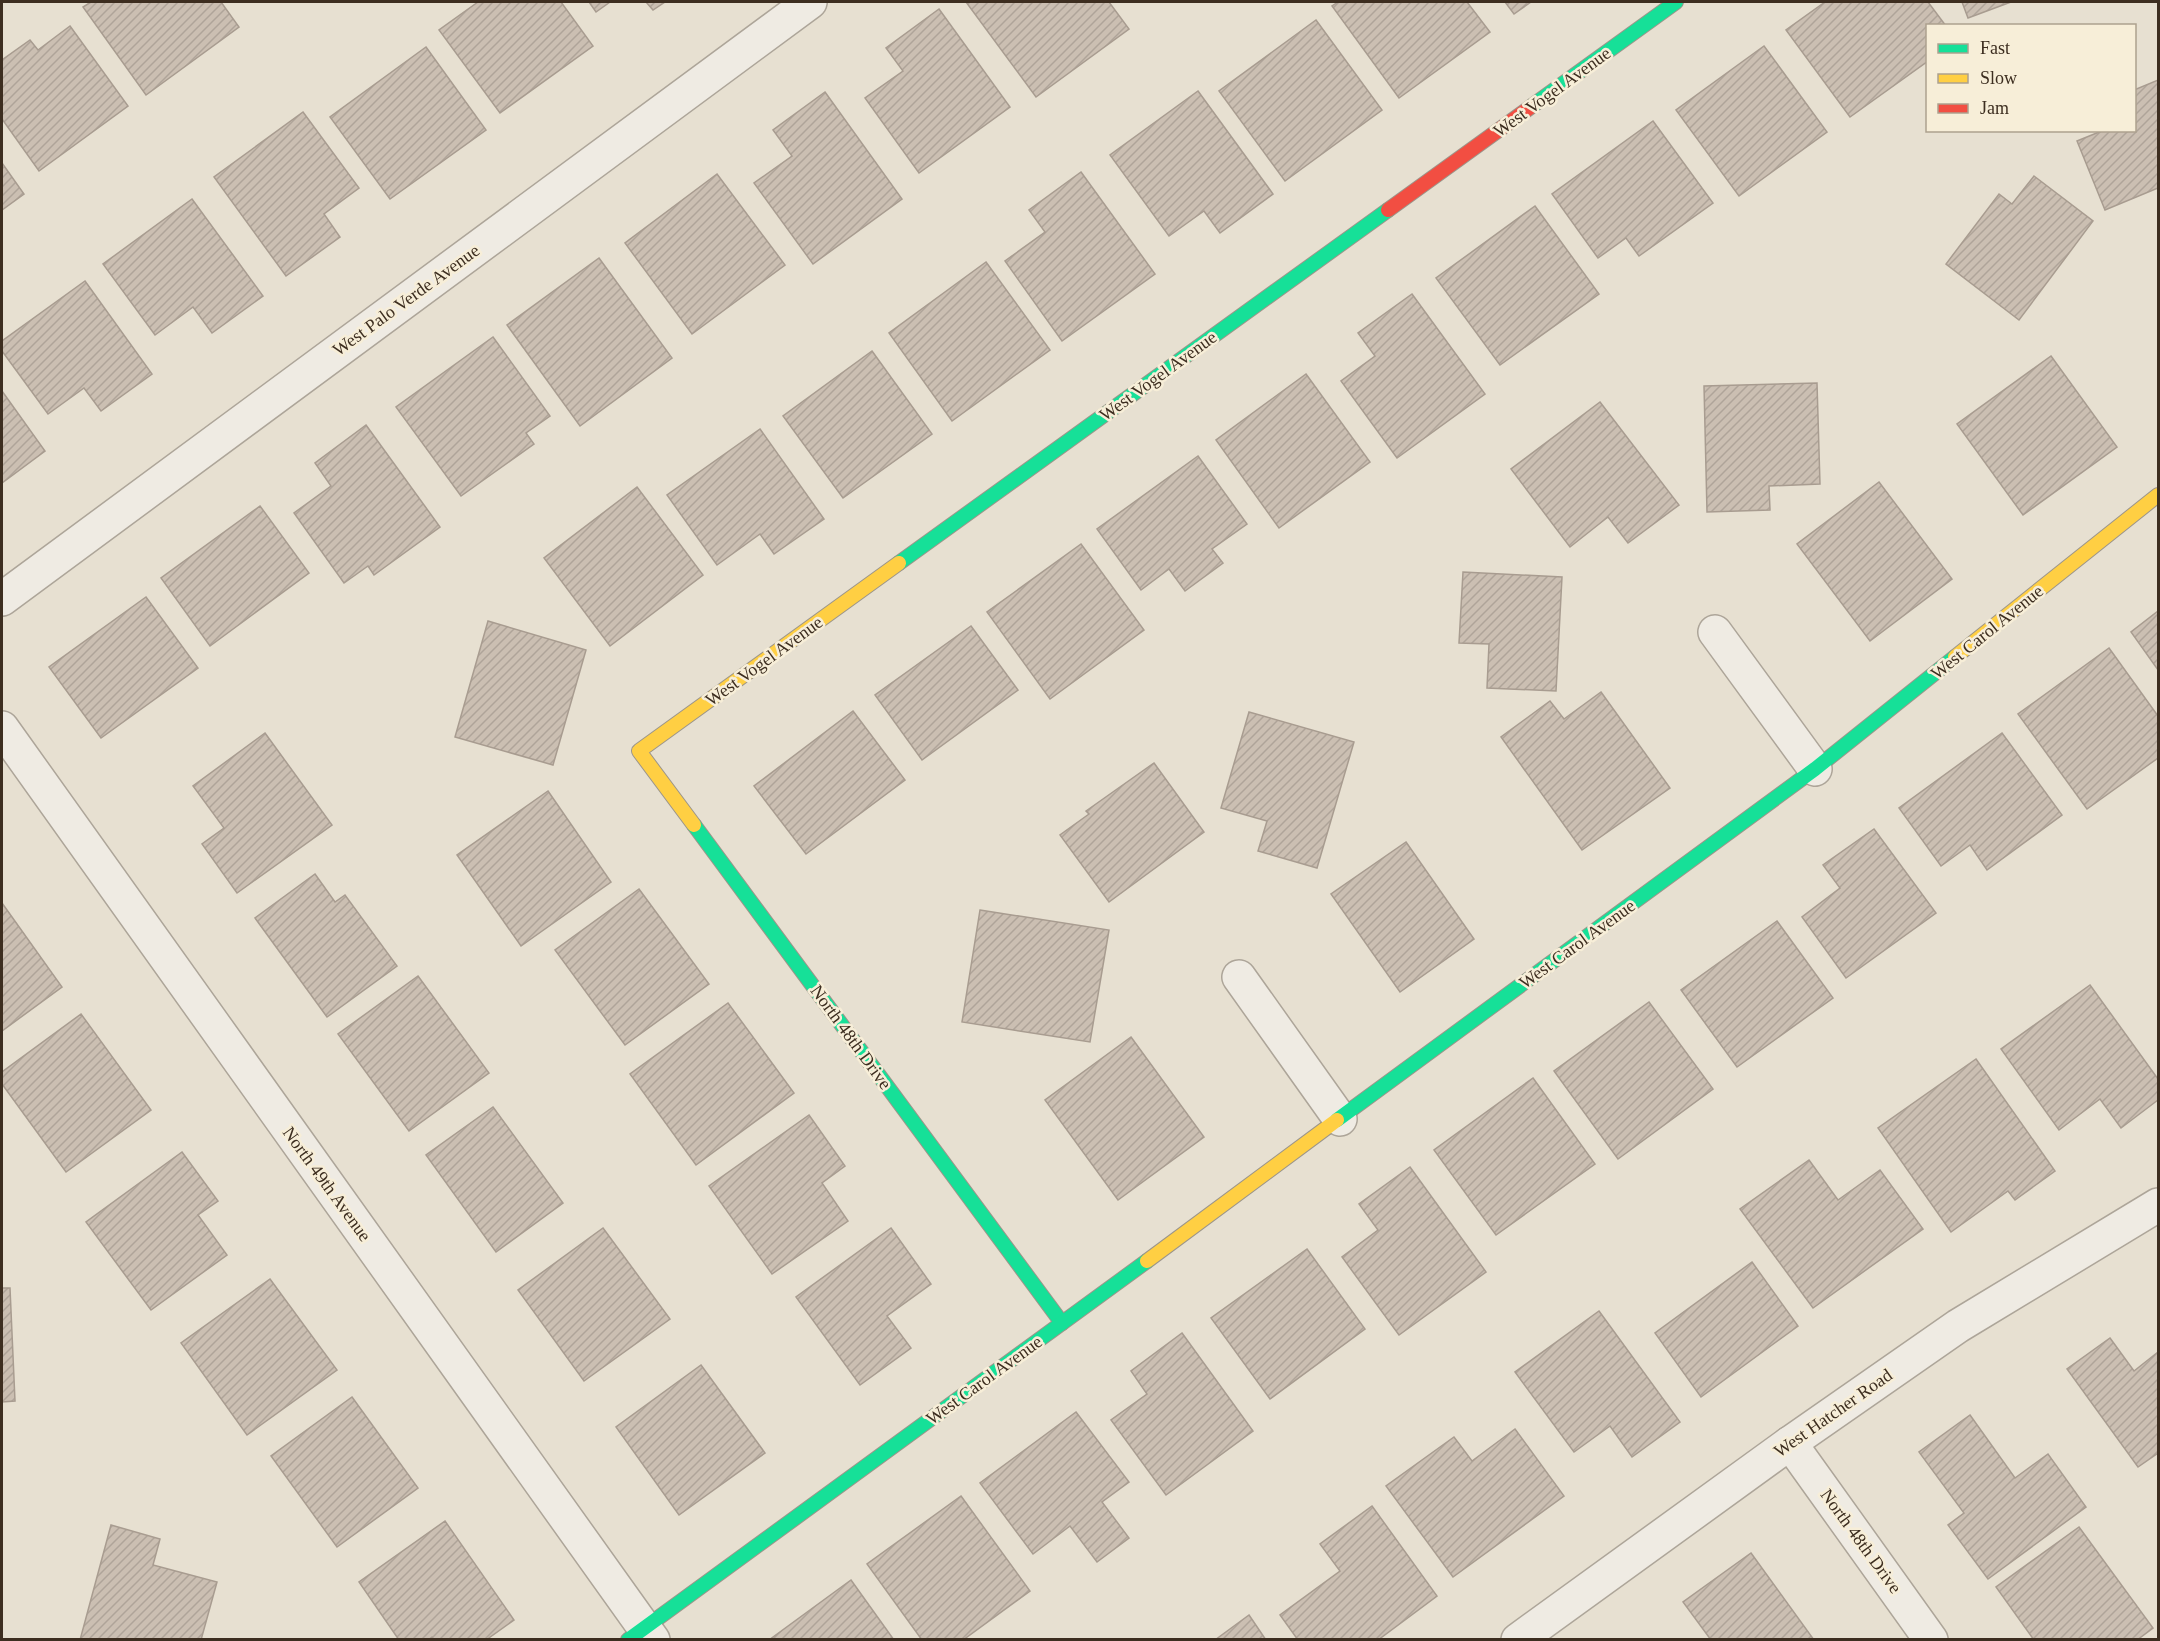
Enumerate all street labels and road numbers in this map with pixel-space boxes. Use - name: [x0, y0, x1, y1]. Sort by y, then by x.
- street label: West Vogel Avenue: [1490, 43, 1614, 141]
- street label: West Palo Verde Avenue: [329, 240, 483, 360]
- street label: West Vogel Avenue: [1096, 327, 1220, 425]
- street label: West Carol Avenue: [1927, 581, 2047, 683]
- street label: West Vogel Avenue: [702, 612, 826, 710]
- street label: West Carol Avenue: [1515, 895, 1639, 993]
- street label: North 48th Drive: [806, 981, 896, 1093]
- street label: North 49th Avenue: [279, 1123, 375, 1245]
- street label: West Carol Avenue: [922, 1331, 1046, 1429]
- street label: West Hatcher Road: [1770, 1365, 1896, 1461]
- street label: North 48th Drive: [1816, 1485, 1906, 1597]

